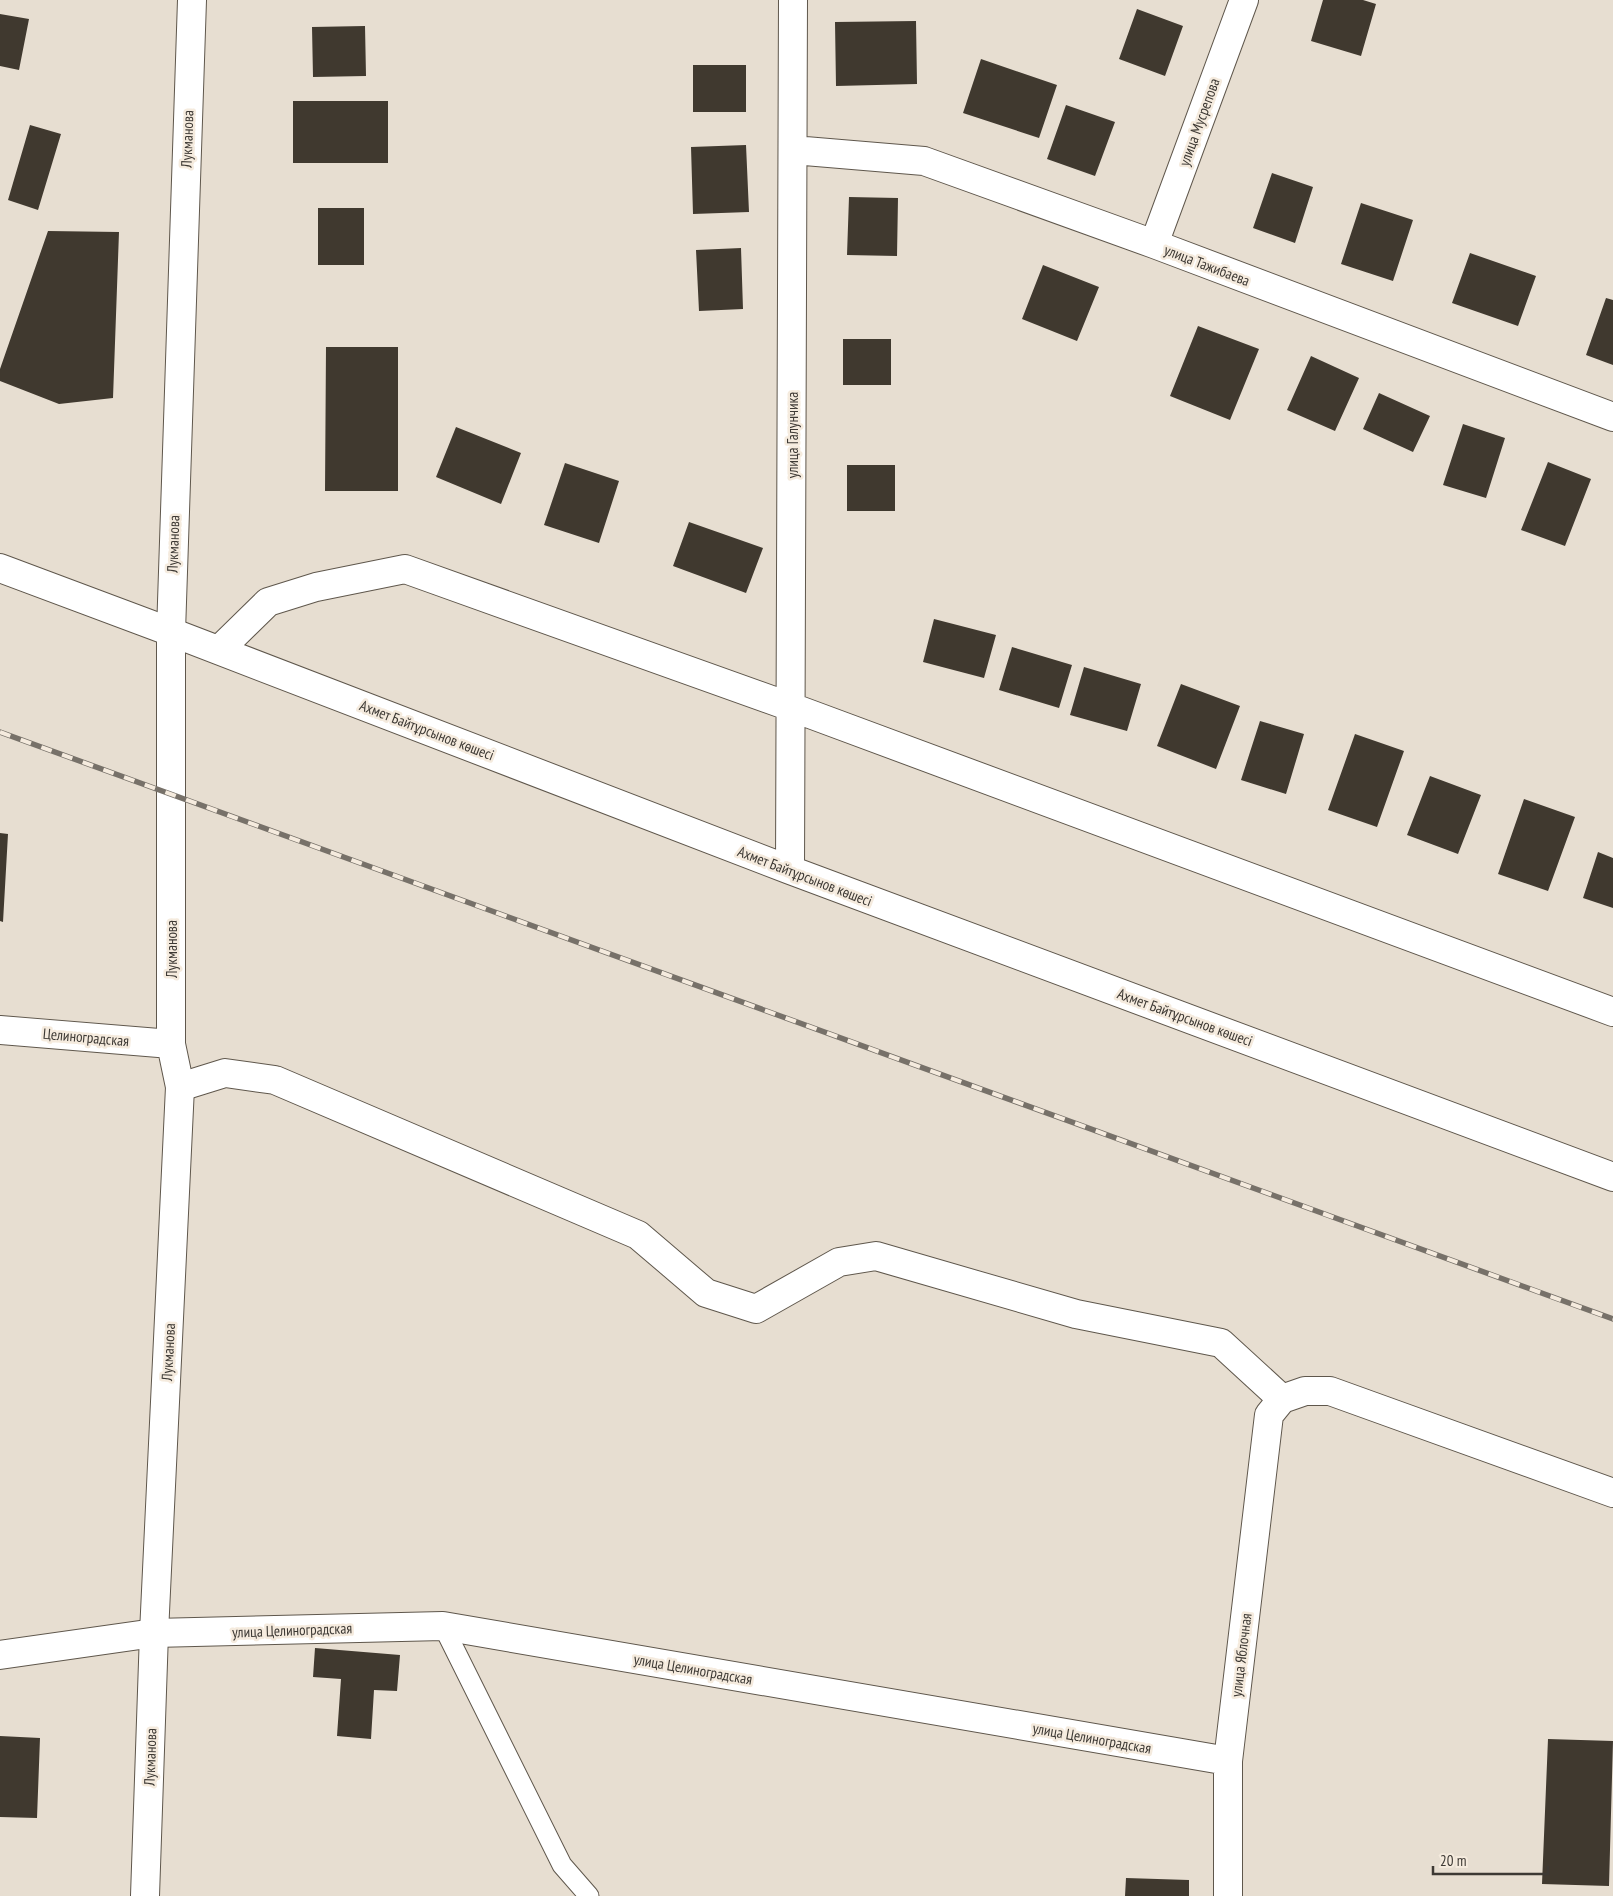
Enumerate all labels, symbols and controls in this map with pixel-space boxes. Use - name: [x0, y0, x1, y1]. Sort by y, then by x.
- street label: улица Мусрепова: [1174, 75, 1224, 169]
- street label: Лукманова: [176, 110, 198, 169]
- street label: улица Тажибаева: [1161, 240, 1253, 290]
- street label: улица Галунчика: [783, 392, 802, 478]
- street label: Лукманова: [162, 515, 184, 574]
- street label: Ахмет Байтұрсынов көшесі: [357, 696, 497, 764]
- street label: Ахмет Байтұрсынов көшесі: [735, 842, 875, 910]
- street label: Лукманова: [162, 920, 181, 979]
- street label: Ахмет Байтұрсынов көшесі: [1115, 984, 1255, 1050]
- street label: Целиноградская: [42, 1024, 130, 1050]
- street label: Лукманова: [157, 1323, 179, 1382]
- street label: улица Яблочная: [1226, 1612, 1256, 1698]
- street label: улица Целиноградская: [232, 1618, 353, 1642]
- street label: улица Целиноградская: [632, 1649, 754, 1689]
- street label: улица Целиноградская: [1031, 1718, 1153, 1758]
- street label: Лукманова: [139, 1728, 161, 1787]
- scale bar: [1433, 1844, 1548, 1876]
- text: 20 m: [1440, 1851, 1466, 1870]

